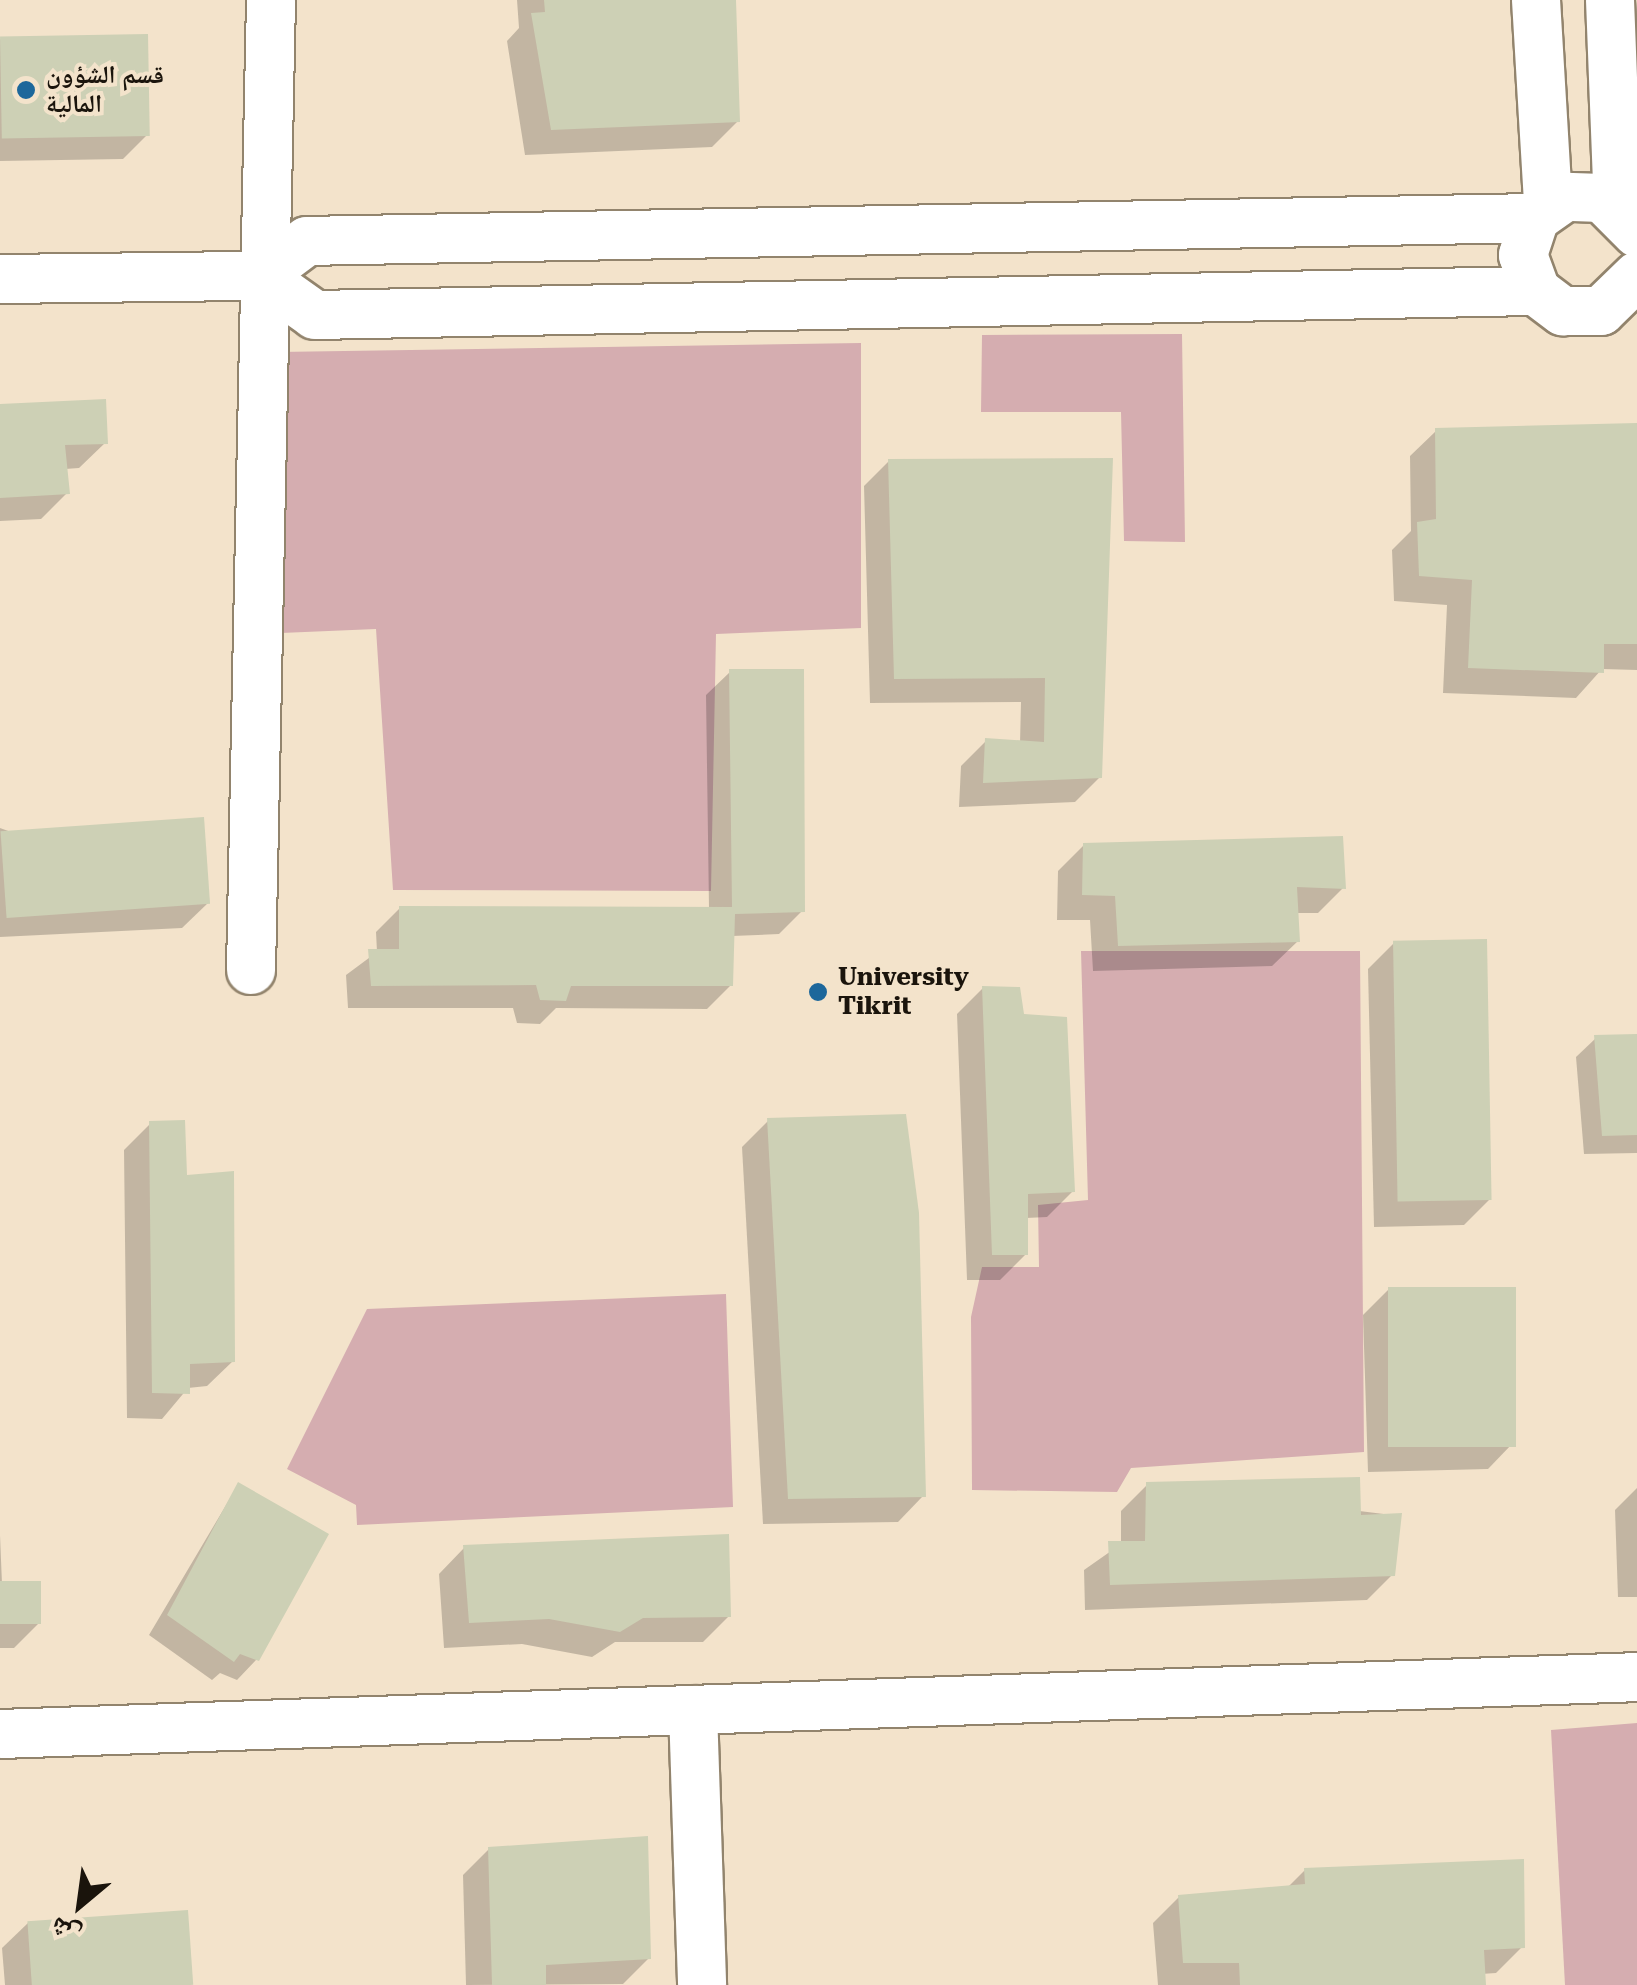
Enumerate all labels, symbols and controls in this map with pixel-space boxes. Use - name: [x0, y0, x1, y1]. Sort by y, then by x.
- place label: قسم الشؤون المالية: [46, 61, 164, 120]
- marker: قسم الشؤون المالية: [15, 79, 37, 101]
- place label: University Tikrit: [838, 963, 969, 1022]
- marker: University Tikrit: [807, 981, 829, 1003]
- north arrow: [30, 1855, 130, 1955]
- text: ش: [44, 1910, 86, 1953]

